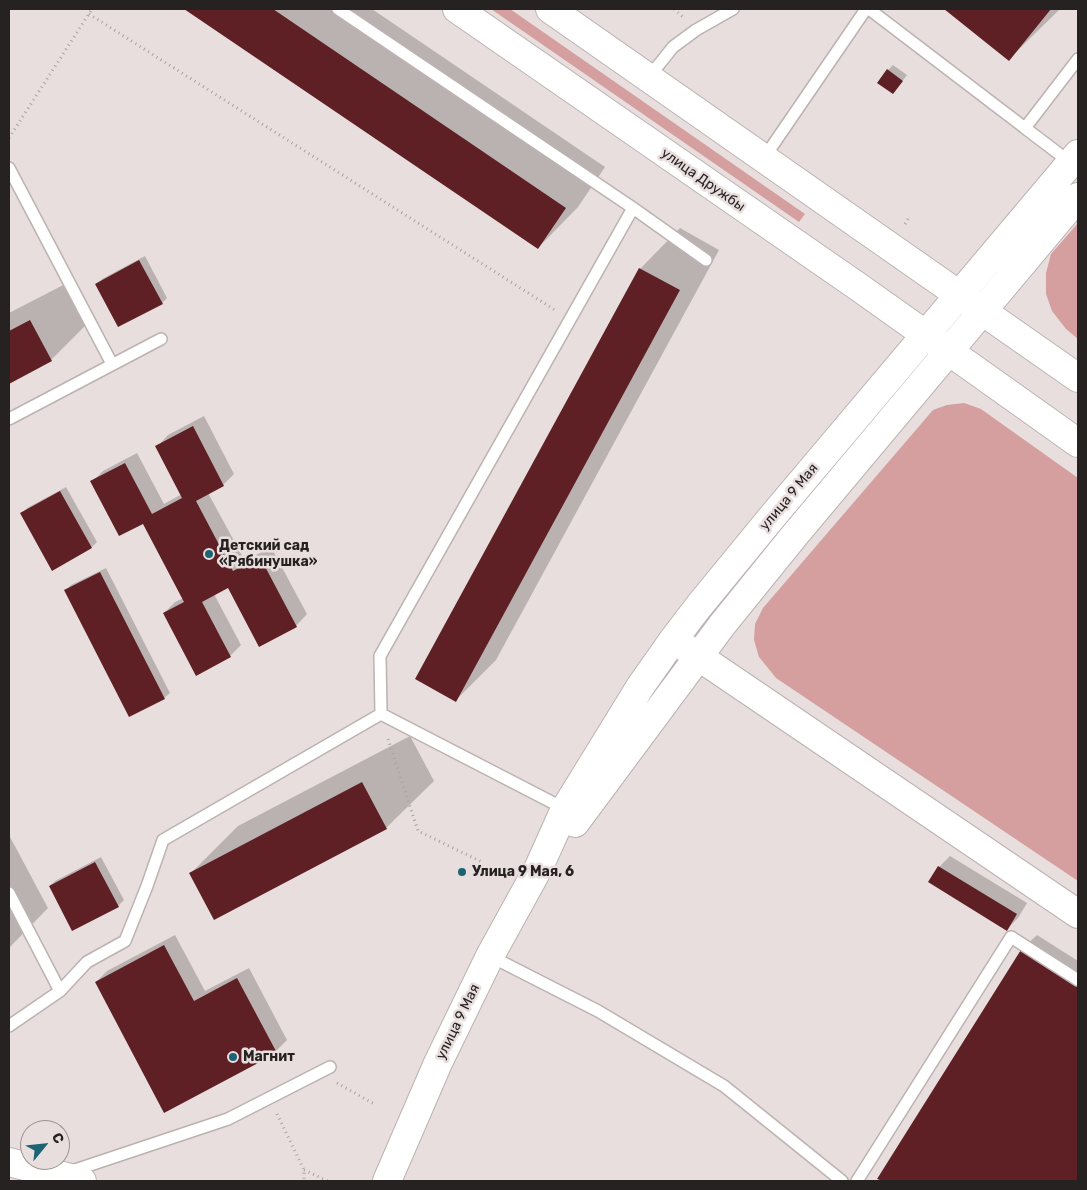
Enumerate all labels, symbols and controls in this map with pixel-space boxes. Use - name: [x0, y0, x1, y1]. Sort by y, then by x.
- street label: улица Дружбы: [658, 145, 748, 215]
- street label: улица 9 Мая: [756, 460, 822, 534]
- place label: Детский сад «Рябинушка»: [219, 538, 317, 570]
- marker: Детский сад «Рябинушка»: [203, 548, 215, 560]
- place label: Улица 9 Мая, 6: [472, 864, 574, 880]
- marker: Улица 9 Мая, 6: [456, 866, 468, 878]
- street label: улица 9 Мая: [432, 982, 484, 1062]
- place label: Магнит: [243, 1049, 295, 1065]
- marker: Магнит: [227, 1051, 239, 1063]
- north arrow: [20, 1120, 70, 1170]
- text: С: [48, 1130, 68, 1147]

